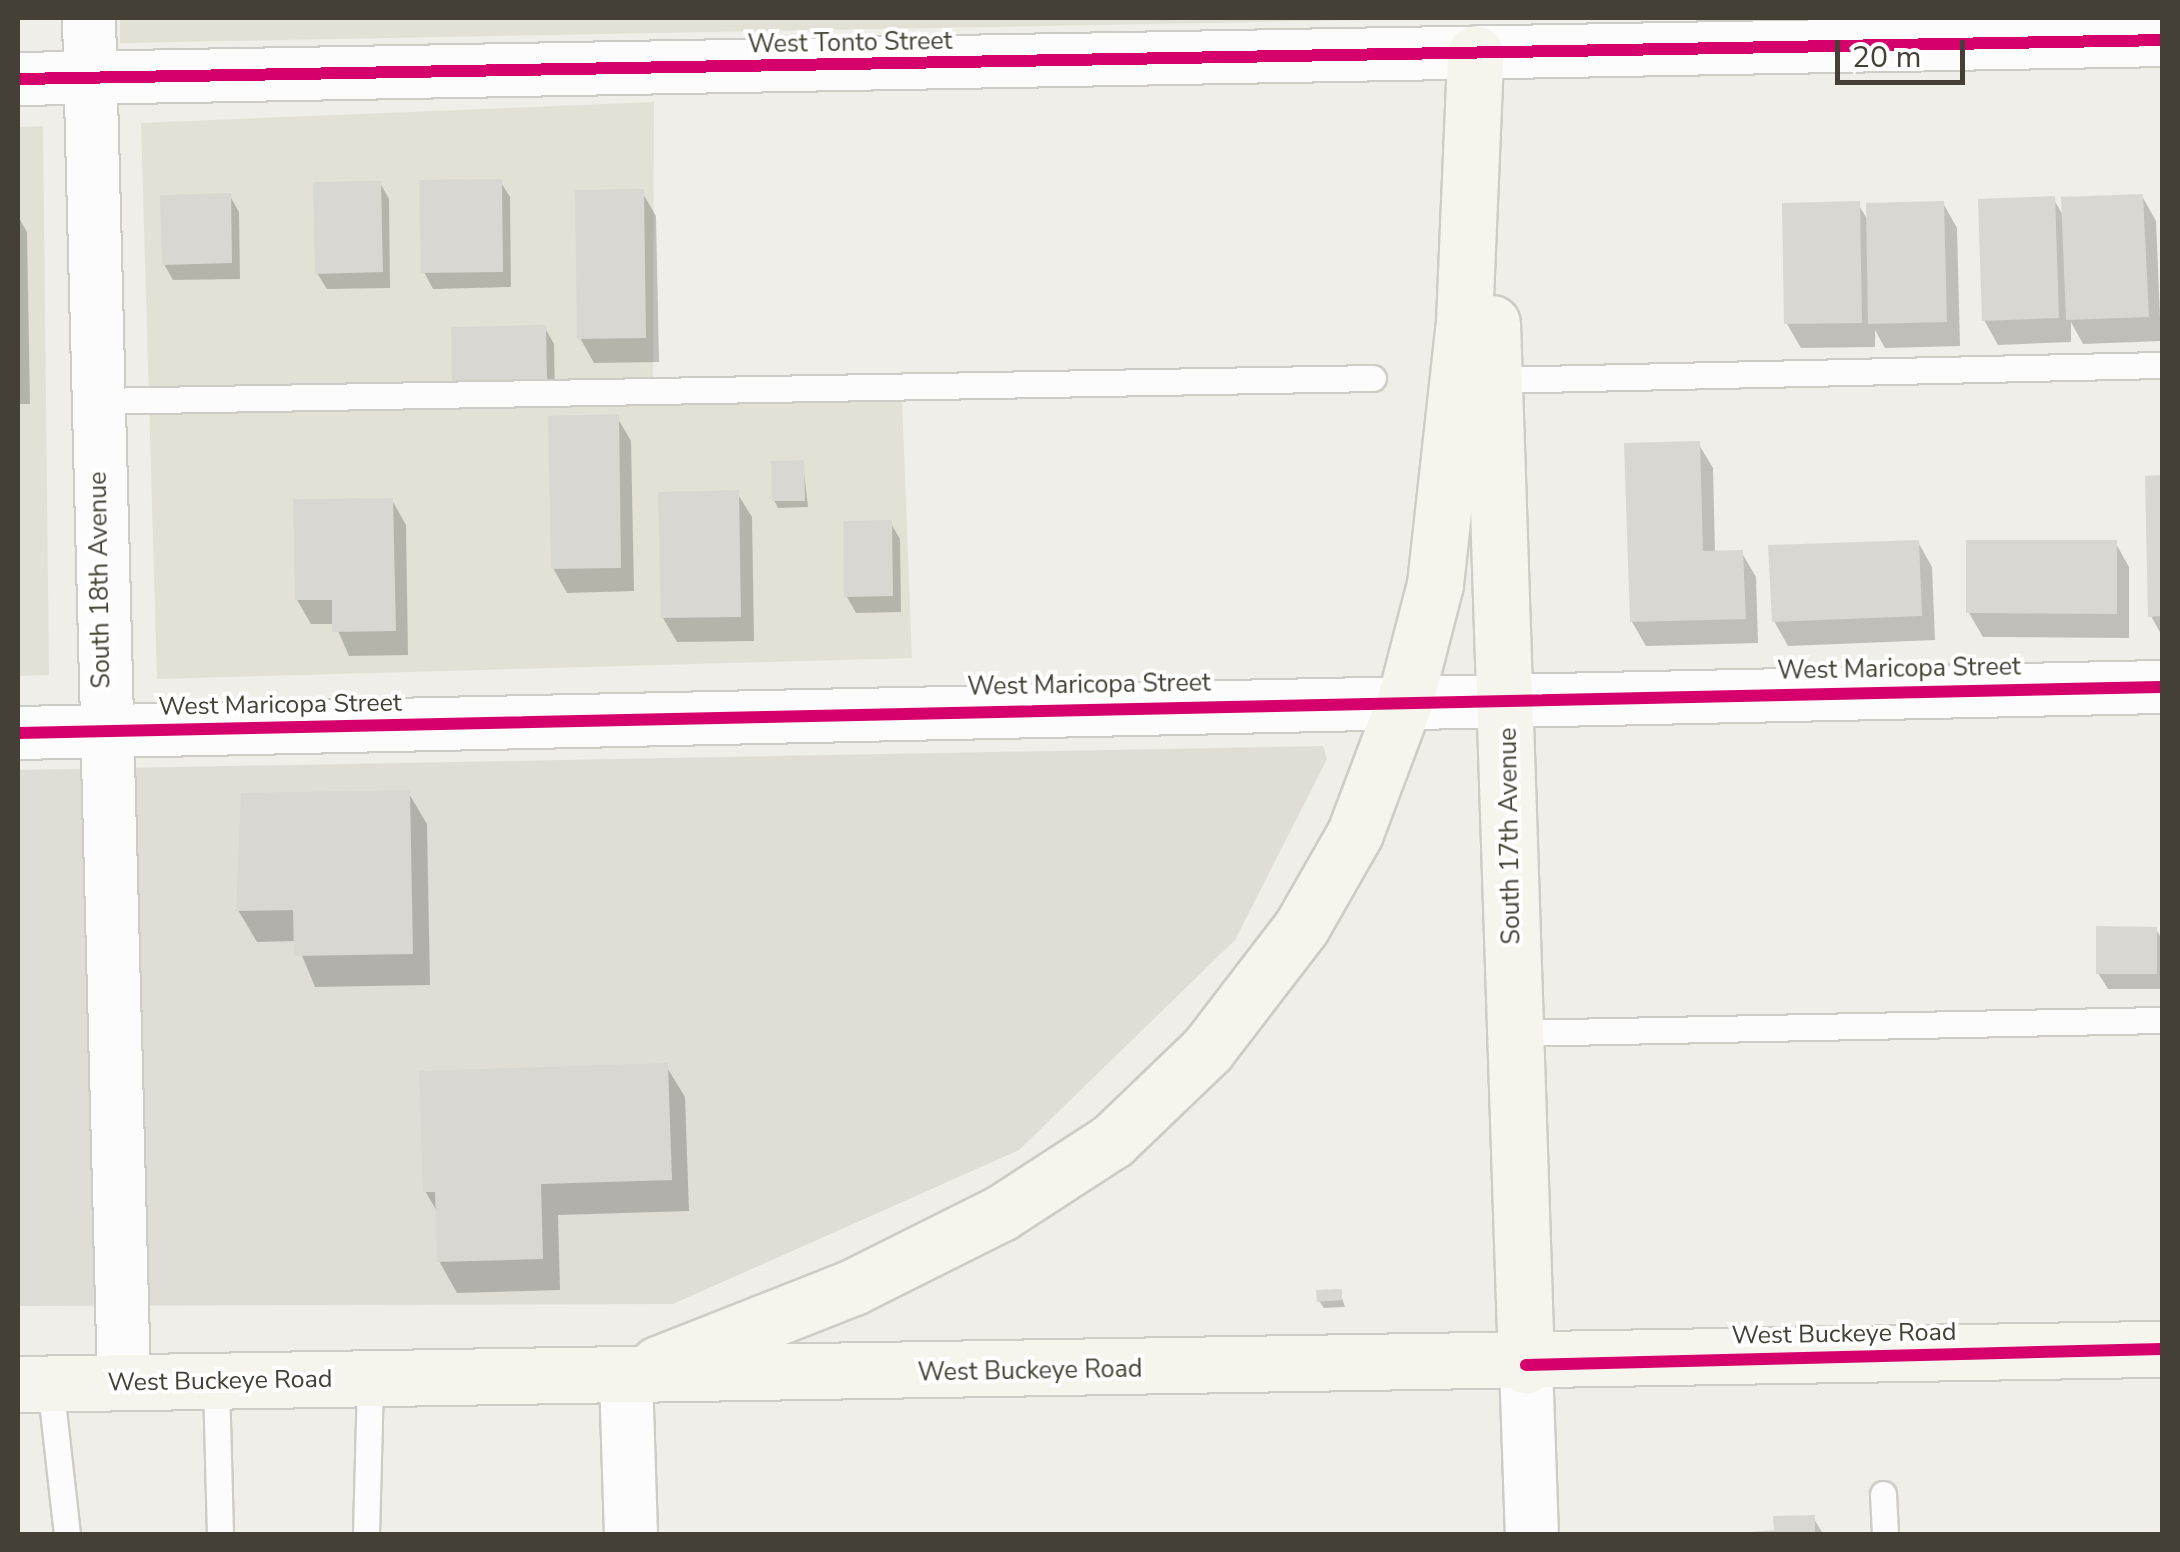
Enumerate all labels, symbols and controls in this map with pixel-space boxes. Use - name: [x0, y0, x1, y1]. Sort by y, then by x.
- scale bar: [1840, 20, 1970, 82]
- street label: West Tonto Street: [747, 26, 953, 60]
- text: 20 m: [1852, 37, 1921, 78]
- street label: South 18th Avenue: [83, 471, 117, 689]
- street label: West Maricopa Street: [1777, 652, 2021, 686]
- street label: West Maricopa Street: [967, 668, 1211, 702]
- street label: West Maricopa Street: [158, 688, 402, 722]
- street label: South 17th Avenue: [1493, 727, 1527, 945]
- street label: West Buckeye Road: [1731, 1317, 1957, 1351]
- street label: West Buckeye Road: [917, 1354, 1143, 1388]
- street label: West Buckeye Road: [107, 1364, 333, 1398]

